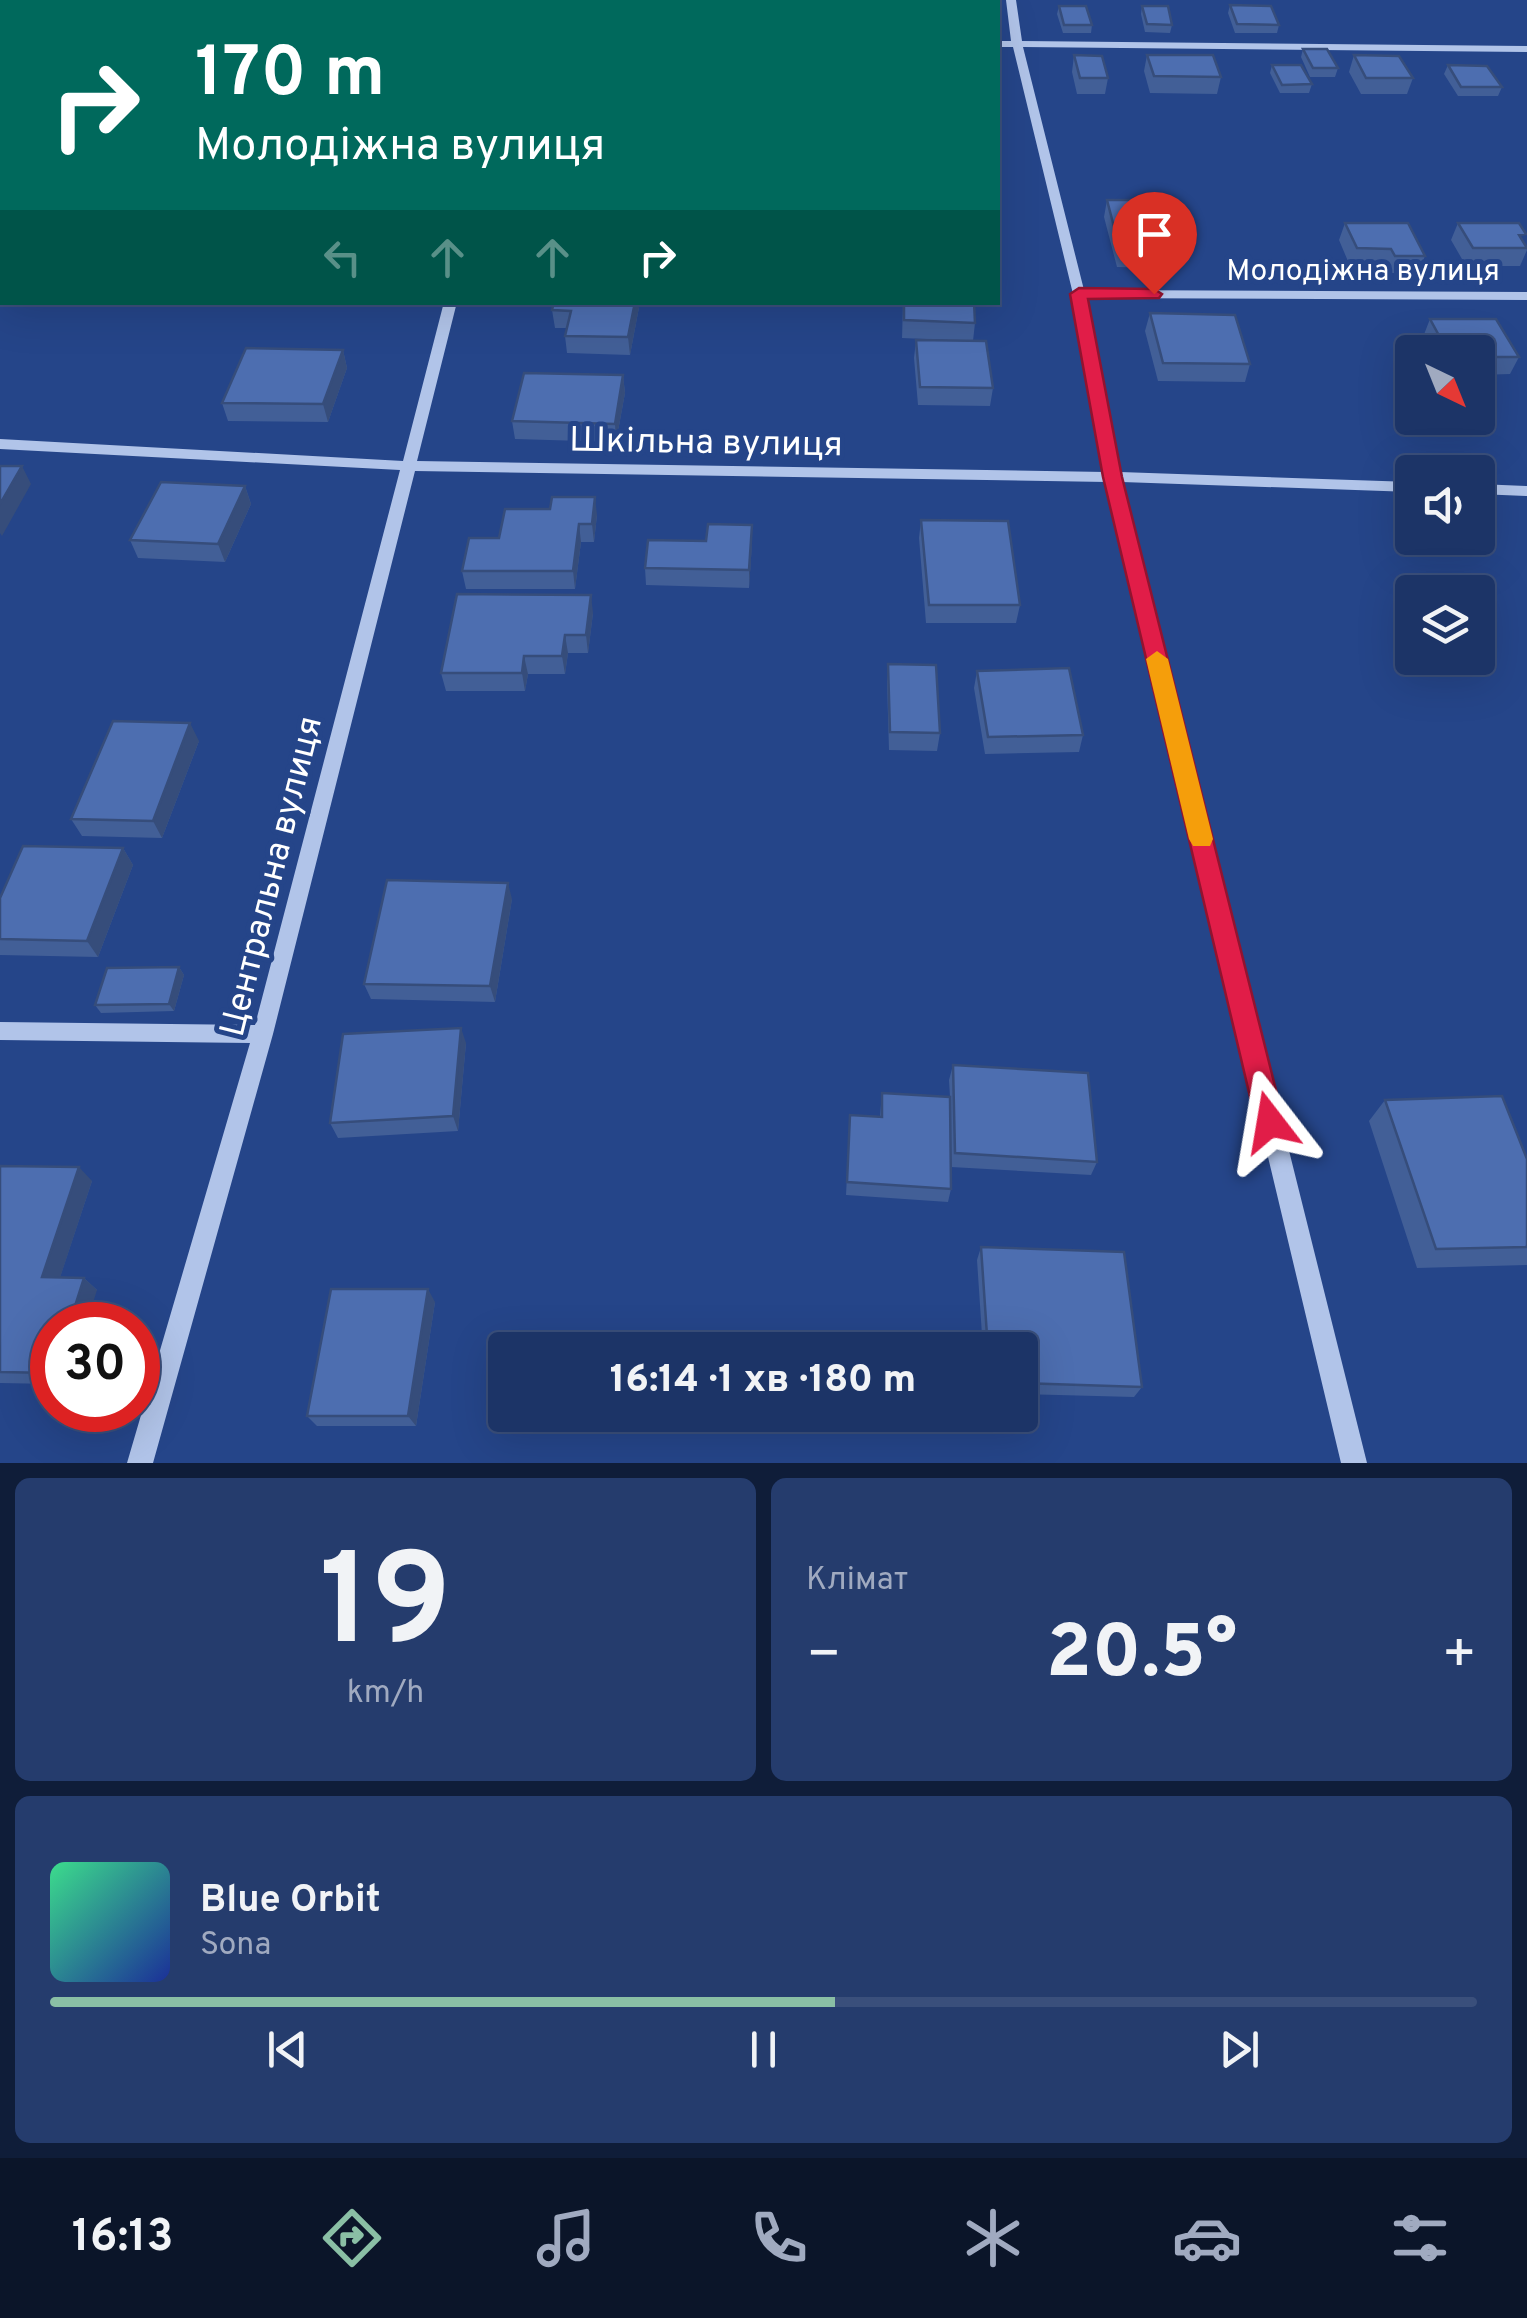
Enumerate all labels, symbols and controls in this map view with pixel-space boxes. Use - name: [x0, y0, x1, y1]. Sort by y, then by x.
- text: 170 m: [195, 32, 385, 121]
- icon: right: [30, 40, 160, 170]
- text: Молодіжна вулиця: [195, 119, 605, 176]
- pin: [1112, 192, 1197, 295]
- icon: arrive: [1127, 207, 1182, 262]
- icon: left: [315, 230, 370, 285]
- icon: ahead: [420, 230, 475, 285]
- icon: ahead: [525, 230, 580, 285]
- icon: right: [630, 230, 685, 285]
- street label: Молодіжна вулиця: [1226, 254, 1500, 291]
- north arrow: [1395, 335, 1495, 435]
- map controls: [1395, 335, 1495, 675]
- street label: Шкільна вулиця: [569, 420, 843, 468]
- button: sound: [1395, 455, 1495, 555]
- button: layers: [1395, 575, 1495, 675]
- street label: Центральна вулиця: [212, 712, 334, 1041]
- position arrow: [1218, 1070, 1322, 1174]
- speed limit sign: 30: [30, 1302, 160, 1432]
- text: 16:14 · 1 хв · 180 m: [610, 1357, 916, 1406]
- text: 19: [320, 1526, 451, 1691]
- text: Клімат: [806, 1561, 908, 1601]
- text: 20.5°: [1046, 1609, 1237, 1704]
- text: −: [806, 1622, 841, 1692]
- text: +: [1442, 1622, 1477, 1692]
- text: km/h: [347, 1674, 424, 1714]
- text: Blue Orbit: [200, 1877, 381, 1926]
- text: Sona: [200, 1926, 271, 1966]
- icon: previous: [260, 2022, 315, 2077]
- icon: pause: [736, 2022, 791, 2077]
- icon: next: [1212, 2022, 1267, 2077]
- icon: directions: [317, 2203, 387, 2273]
- icon: music: [531, 2203, 601, 2273]
- icon: phone: [744, 2203, 814, 2273]
- icon: climate: [958, 2203, 1028, 2273]
- icon: car: [1172, 2203, 1242, 2273]
- icon: filters: [1385, 2203, 1455, 2273]
- text: 16:13: [72, 2210, 173, 2267]

